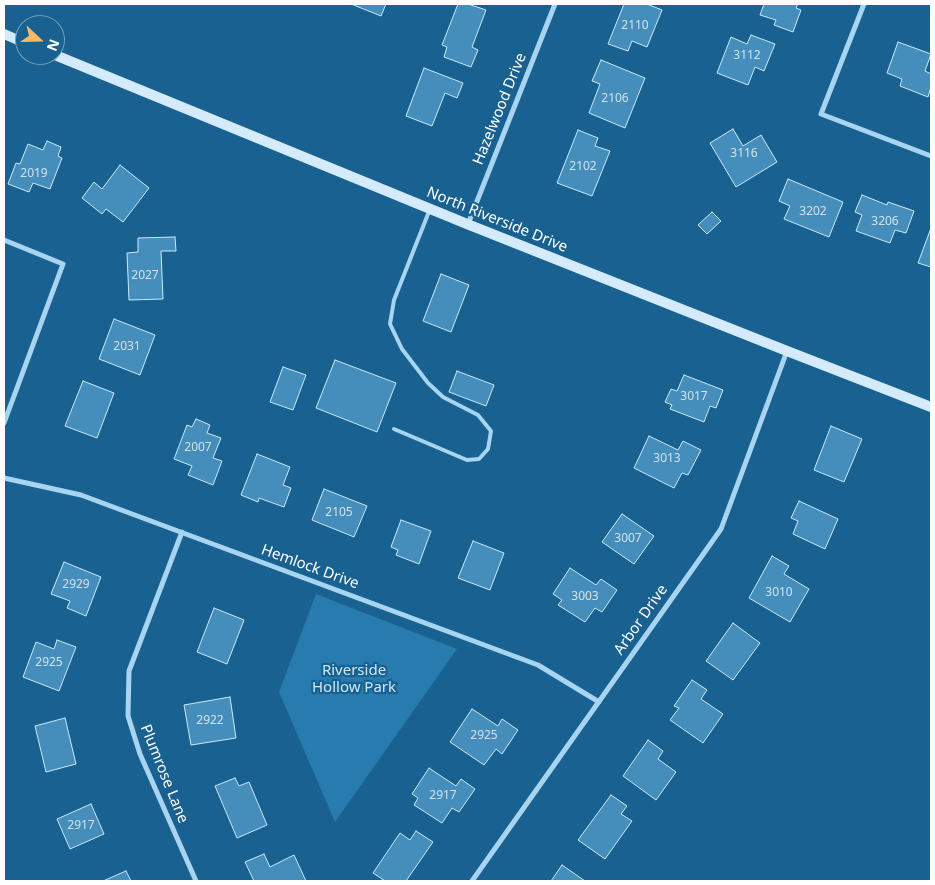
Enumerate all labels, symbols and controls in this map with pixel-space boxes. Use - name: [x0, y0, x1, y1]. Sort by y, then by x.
- north arrow: [15, 15, 65, 65]
- house number: 2110: [621, 19, 649, 33]
- text: N: [43, 36, 64, 54]
- house number: 3112: [733, 49, 761, 63]
- street label: Hazelwood Drive: [469, 50, 531, 168]
- house number: 2106: [601, 92, 629, 106]
- house number: 3116: [730, 147, 758, 161]
- house number: 2102: [569, 160, 597, 174]
- house number: 2019: [20, 167, 48, 181]
- street label: North Riverside Drive: [424, 183, 570, 257]
- house number: 3202: [799, 205, 827, 219]
- house number: 3206: [871, 215, 899, 229]
- house number: 2027: [131, 269, 159, 283]
- house number: 2031: [113, 340, 141, 354]
- house number: 3017: [680, 390, 708, 404]
- house number: 2007: [184, 441, 212, 455]
- house number: 3013: [653, 452, 681, 466]
- house number: 2105: [325, 506, 353, 520]
- house number: 3007: [614, 532, 642, 546]
- street label: Hemlock Drive: [259, 541, 361, 593]
- house number: 2929: [62, 578, 90, 592]
- street label: Arbor Drive: [610, 582, 672, 658]
- house number: 3010: [765, 586, 793, 600]
- house number: 3003: [571, 590, 599, 604]
- house number: 2925: [35, 656, 63, 670]
- park label: Riverside Hollow Park: [312, 662, 396, 697]
- house number: 2922: [196, 714, 224, 728]
- street label: Plumrose Lane: [136, 722, 192, 826]
- house number: 2925: [470, 729, 498, 743]
- house number: 2917: [429, 789, 457, 803]
- house number: 2917: [67, 819, 95, 833]

